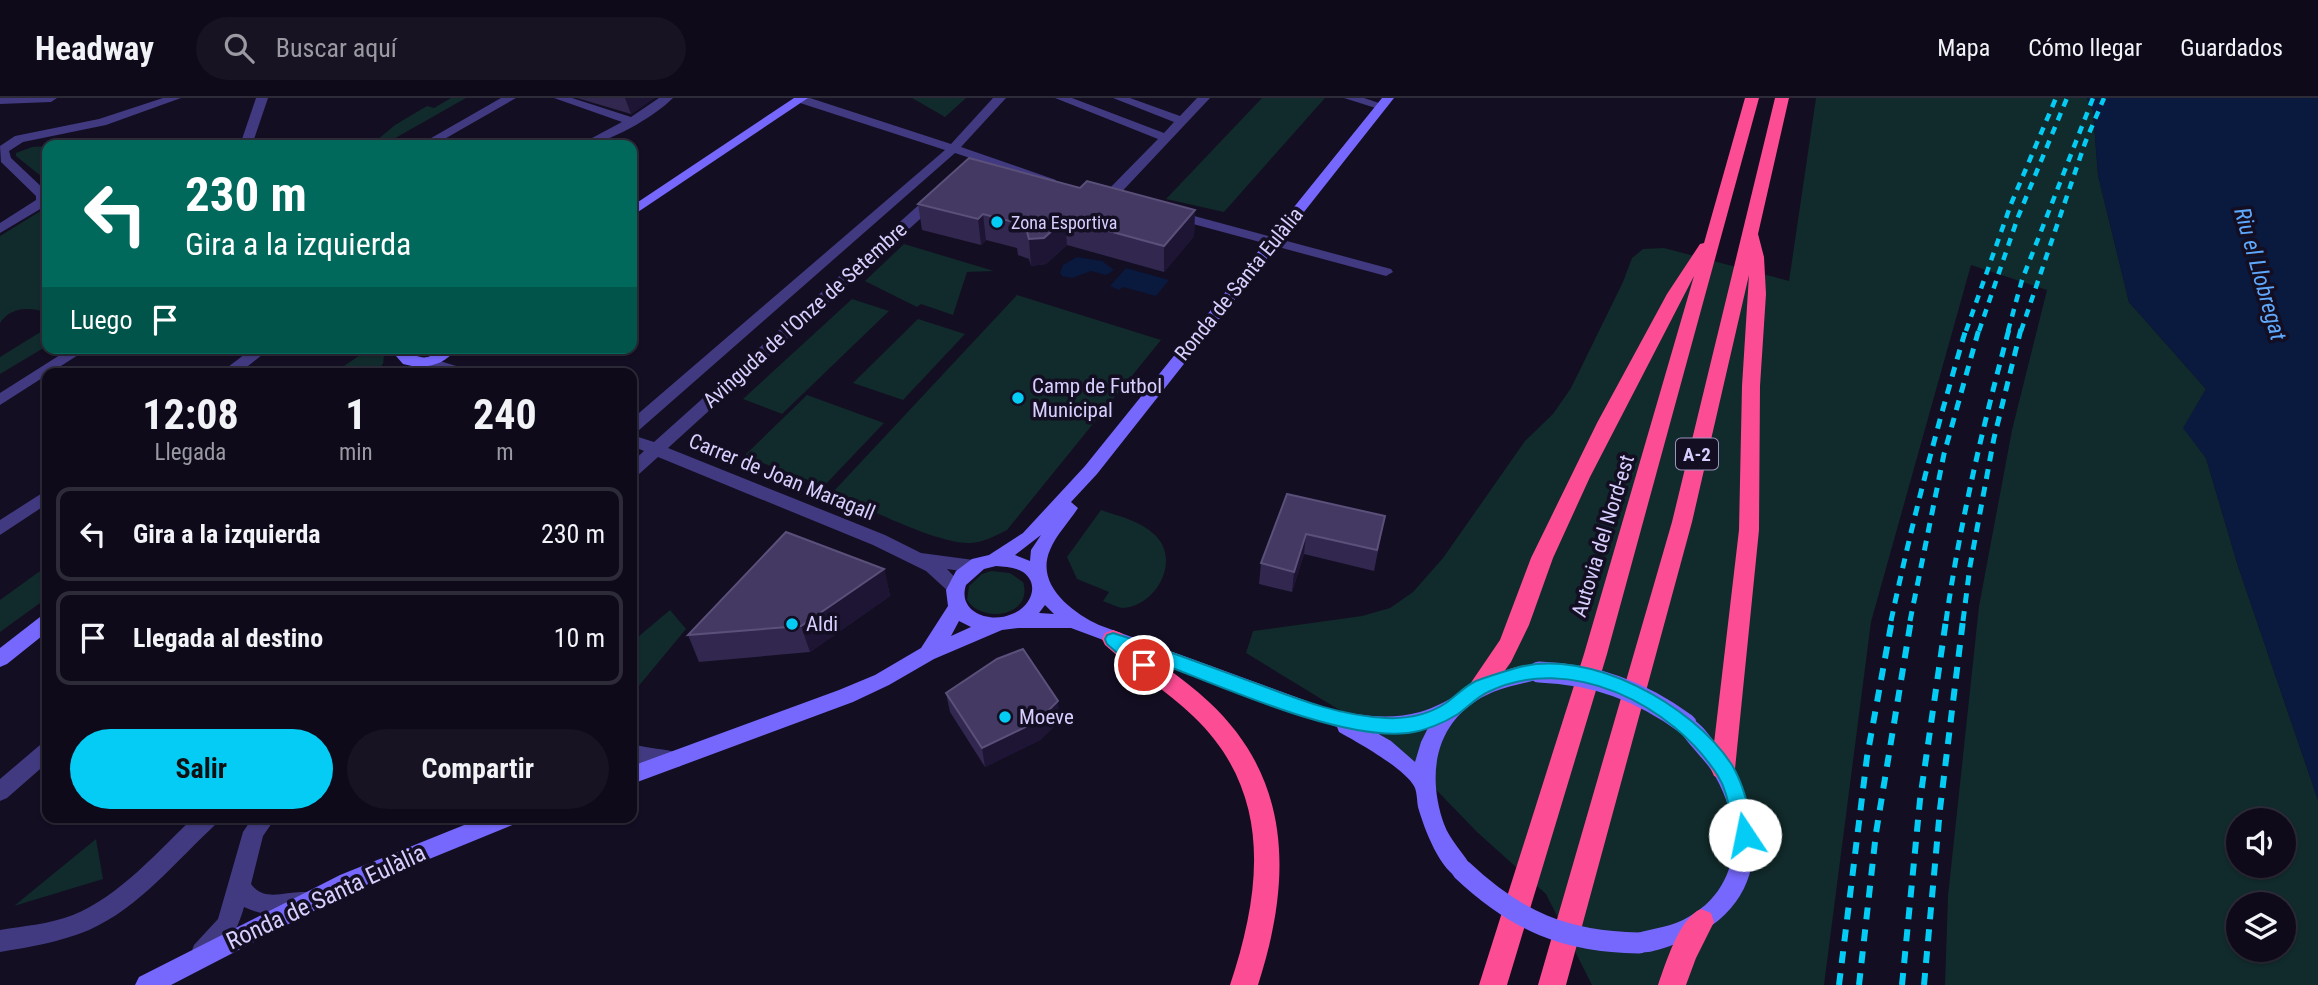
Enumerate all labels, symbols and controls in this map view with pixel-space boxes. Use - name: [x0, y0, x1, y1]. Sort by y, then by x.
- search box: [196, 17, 686, 80]
- text: Headway: [35, 29, 154, 68]
- icon: search: [220, 29, 258, 67]
- text: Buscar aquí: [276, 33, 397, 63]
- text: Mapa: [1937, 34, 1990, 62]
- text: Cómo llegar: [2028, 34, 2142, 62]
- text: Guardados: [2180, 34, 2283, 62]
- text: 230 m: [185, 166, 307, 223]
- icon: left: [70, 168, 161, 259]
- street label: Ronda de Santa Eulàlia: [1170, 203, 1308, 365]
- water label: Riu el Llobregat: [2228, 204, 2292, 344]
- place label: Zona Esportiva: [1011, 212, 1117, 233]
- marker: Zona Esportiva: [989, 214, 1005, 230]
- street label: Avinguda de l'Onze de Setembre: [698, 217, 912, 413]
- text: Gira a la izquierda: [185, 225, 411, 263]
- icon: arrive: [146, 301, 184, 339]
- text: Luego: [70, 305, 132, 335]
- place label: Camp de Futbol Municipal: [1032, 374, 1162, 422]
- text: 12:08: [142, 390, 239, 439]
- text: 1: [345, 390, 366, 439]
- text: 240: [473, 390, 537, 439]
- marker: Camp de Futbol Municipal: [1010, 390, 1026, 406]
- street label: Carrer de Joan Maragall: [685, 429, 879, 525]
- road number: A-2: [1676, 438, 1718, 470]
- text: Llegada: [155, 439, 226, 466]
- text: min: [339, 439, 373, 466]
- text: m: [496, 439, 513, 466]
- street label: Autovia del Nord-est: [1567, 452, 1639, 620]
- icon: left: [74, 515, 112, 553]
- text: Gira a la izquierda: [133, 519, 321, 549]
- text: 230 m: [541, 519, 605, 549]
- place label: Aldi: [806, 612, 838, 636]
- marker: Aldi: [784, 616, 800, 632]
- icon: arrive: [74, 619, 112, 657]
- text: Llegada al destino: [133, 623, 323, 653]
- text: 10 m: [554, 623, 605, 653]
- pin: [1114, 635, 1174, 695]
- icon: arrive: [1125, 646, 1163, 684]
- place label: Moeve: [1019, 705, 1074, 729]
- marker: Moeve: [997, 709, 1013, 725]
- button: Salir: [70, 729, 333, 809]
- button: Compartir: [347, 729, 609, 809]
- position arrow: [1708, 798, 1782, 872]
- map controls: [2226, 808, 2296, 962]
- button: sound: [2226, 808, 2296, 878]
- street label: Ronda de Santa Eulàlia: [222, 839, 430, 955]
- button: layers: [2226, 892, 2296, 962]

